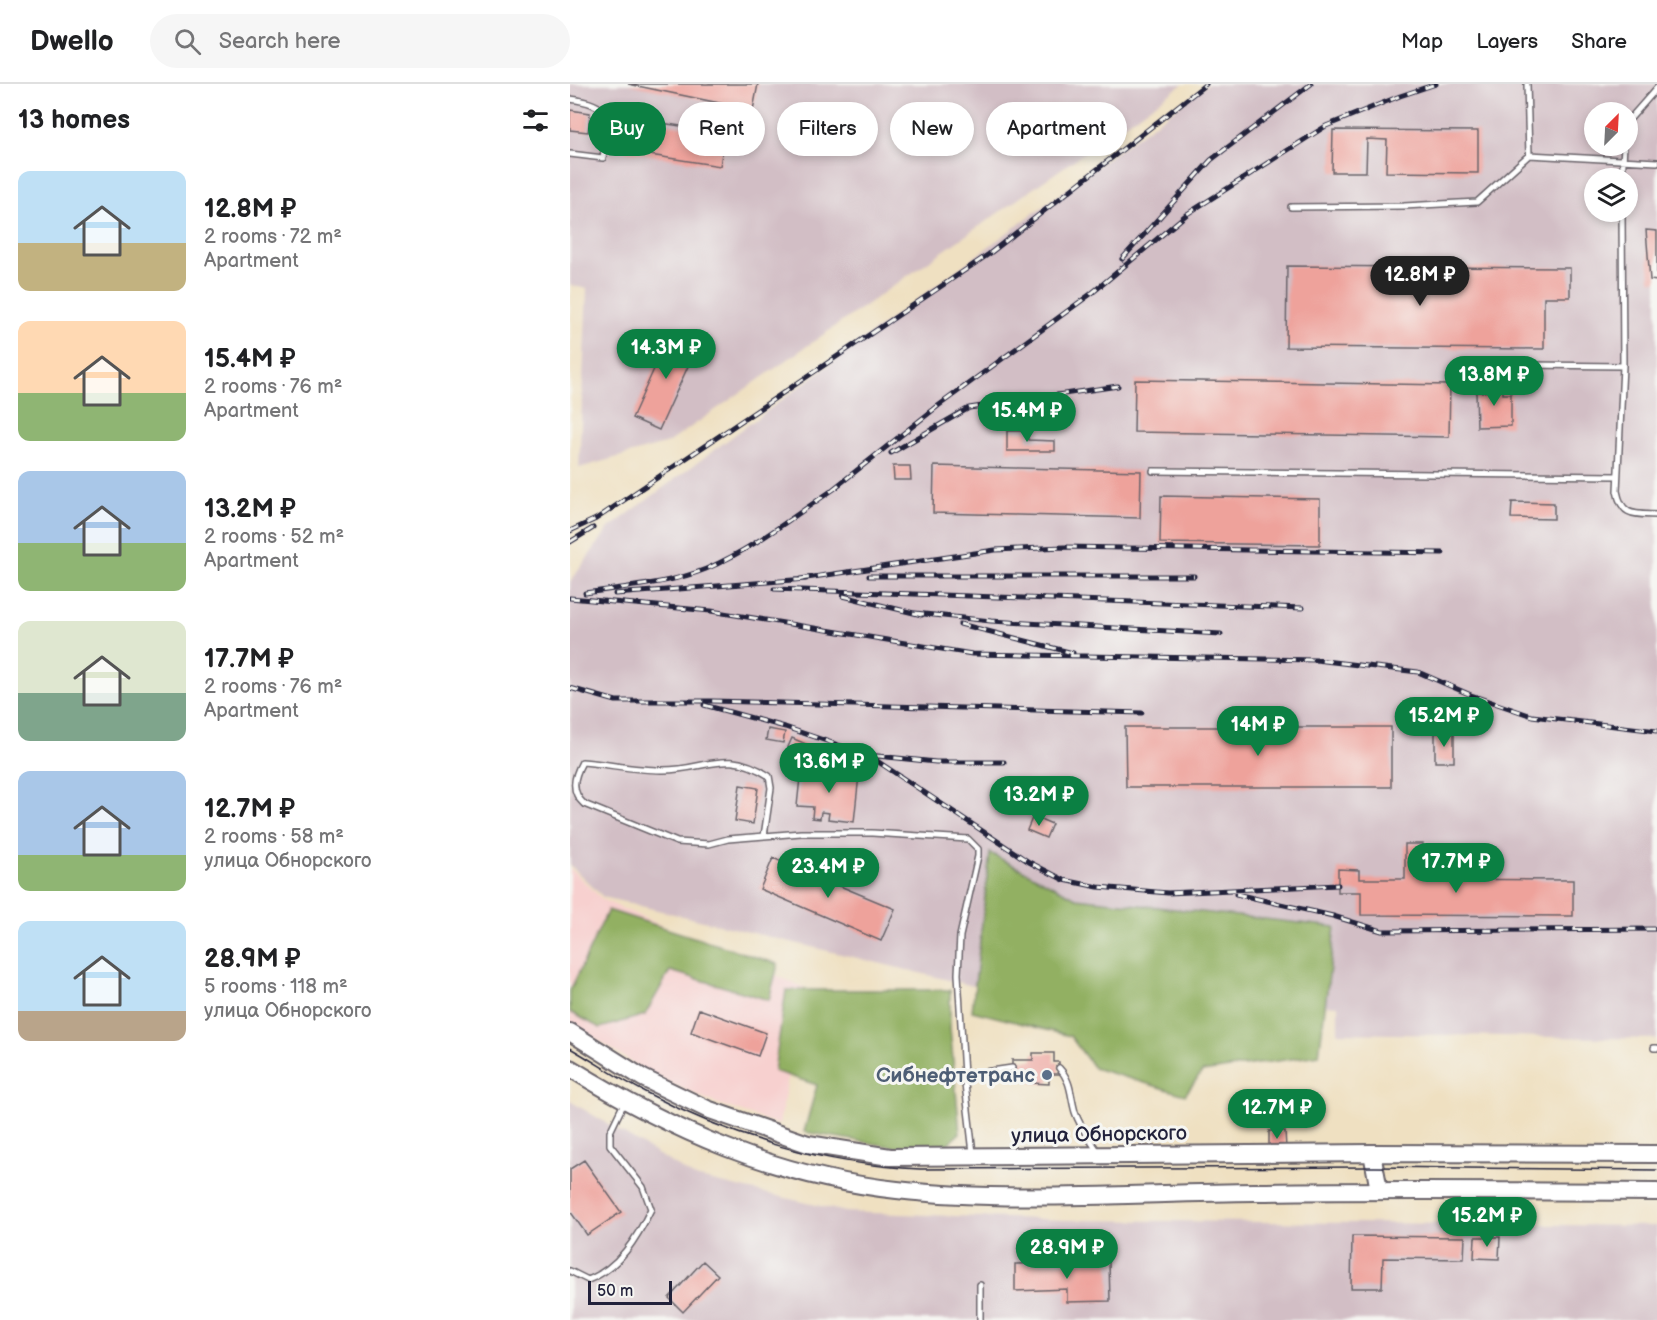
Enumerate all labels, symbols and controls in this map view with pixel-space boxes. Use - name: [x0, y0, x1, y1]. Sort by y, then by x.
- search box: [150, 14, 570, 68]
- text: Dwello: [30, 25, 114, 58]
- icon: search: [171, 25, 204, 58]
- text: Search here: [219, 28, 341, 55]
- text: Map: [1401, 29, 1443, 54]
- text: Layers: [1476, 29, 1538, 54]
- text: Share: [1571, 29, 1627, 54]
- chip: Buy: [588, 102, 666, 156]
- chip: Rent: [678, 102, 765, 156]
- chip: Filters: [777, 102, 878, 156]
- chip: New: [890, 102, 974, 156]
- chip: Apartment: [986, 102, 1127, 156]
- north arrow: [1584, 102, 1638, 156]
- map controls: [1584, 102, 1638, 222]
- icon: filters: [519, 104, 552, 137]
- text: 13 homes: [18, 105, 130, 136]
- button: layers: [1584, 168, 1638, 222]
- text: 12.8M ₽: [204, 194, 296, 225]
- icon: home: [66, 195, 138, 267]
- text: 2 rooms · 72 m²: [204, 225, 342, 249]
- text: Apartment: [204, 249, 299, 273]
- pin: 12.8M ₽: [1365, 256, 1475, 307]
- text: 12.8M ₽: [1384, 263, 1456, 287]
- pin: 14.3M ₽: [611, 329, 721, 380]
- text: 14.3M ₽: [631, 336, 701, 360]
- text: 15.4M ₽: [204, 344, 296, 375]
- icon: home: [66, 345, 138, 417]
- pin: 13.8M ₽: [1439, 356, 1549, 407]
- text: 13.8M ₽: [1459, 363, 1529, 387]
- text: 2 rooms · 76 m²: [204, 375, 342, 399]
- pin: 15.4M ₽: [972, 392, 1082, 443]
- text: Apartment: [204, 399, 299, 423]
- text: 15.4M ₽: [992, 399, 1062, 423]
- text: 13.2M ₽: [204, 494, 296, 525]
- icon: home: [66, 495, 138, 567]
- text: 2 rooms · 52 m²: [204, 525, 344, 549]
- text: Apartment: [204, 549, 299, 573]
- text: 17.7M ₽: [204, 644, 294, 675]
- icon: home: [66, 645, 138, 717]
- text: 2 rooms · 76 m²: [204, 675, 342, 699]
- pin: 15.2M ₽: [1389, 697, 1499, 748]
- text: Apartment: [204, 699, 299, 723]
- text: 15.2M ₽: [1409, 704, 1479, 728]
- pin: 14M ₽: [1216, 706, 1300, 757]
- text: 14M ₽: [1231, 713, 1285, 737]
- pin: 13.6M ₽: [774, 743, 884, 794]
- text: 13.6M ₽: [794, 750, 864, 774]
- pin: 13.2M ₽: [984, 776, 1094, 827]
- text: 13.2M ₽: [1004, 783, 1074, 807]
- text: 12.7M ₽: [204, 794, 295, 825]
- icon: home: [66, 795, 138, 867]
- text: 2 rooms · 58 m²: [204, 825, 344, 849]
- pin: 17.7M ₽: [1401, 843, 1511, 894]
- pin: 23.4M ₽: [773, 848, 883, 899]
- text: улица Обнорского: [204, 849, 371, 873]
- text: 17.7M ₽: [1421, 850, 1491, 874]
- text: 23.4M ₽: [791, 855, 865, 879]
- text: 28.9M ₽: [204, 944, 301, 975]
- icon: home: [66, 945, 138, 1017]
- text: 5 rooms · 118 m²: [204, 975, 348, 999]
- text: улица Обнорского: [204, 999, 371, 1023]
- place label: Сибнефтетранс: [876, 1063, 1035, 1088]
- marker: Сибнефтетранс: [1040, 1068, 1054, 1082]
- pin: 12.7M ₽: [1222, 1089, 1332, 1140]
- text: 12.7M ₽: [1242, 1096, 1312, 1120]
- street label: улица Обнорского: [1011, 1120, 1187, 1149]
- pin: 15.2M ₽: [1432, 1197, 1542, 1248]
- text: 15.2M ₽: [1452, 1204, 1522, 1228]
- pin: 28.9M ₽: [1012, 1229, 1122, 1280]
- text: 28.9M ₽: [1030, 1236, 1104, 1260]
- scale bar: [588, 1278, 672, 1306]
- text: 50 m: [597, 1282, 633, 1301]

